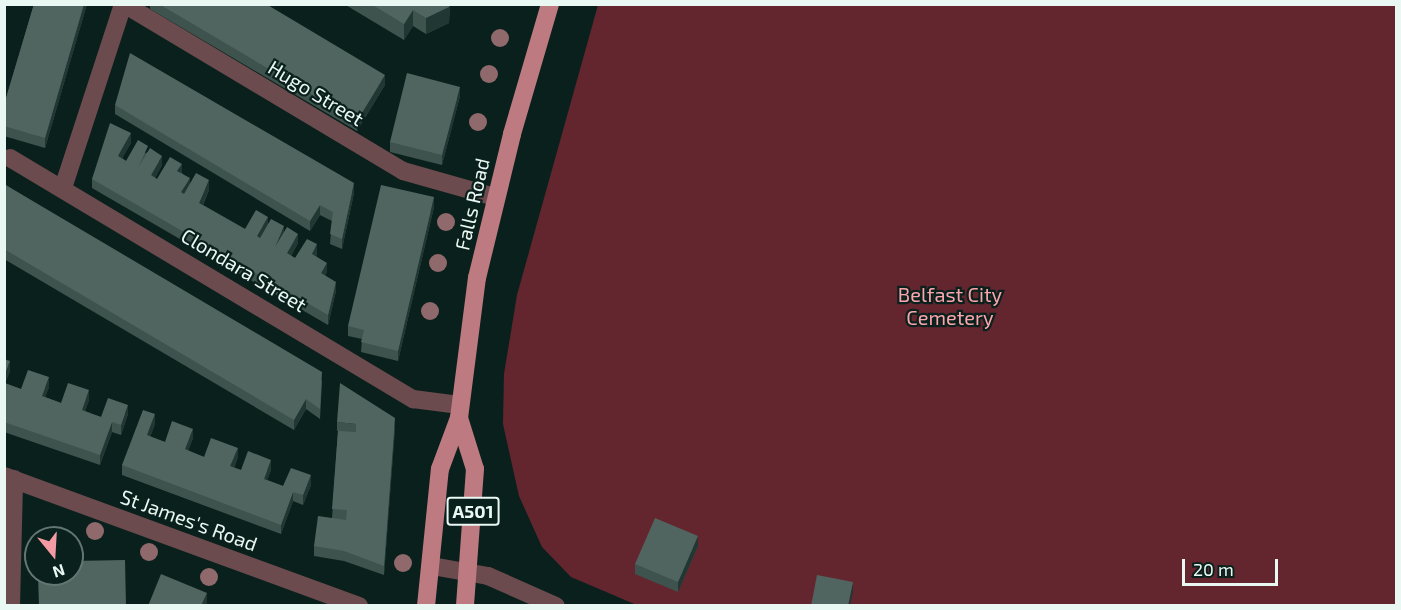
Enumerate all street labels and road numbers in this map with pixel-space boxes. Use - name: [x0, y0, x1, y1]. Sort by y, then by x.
- street label: Hugo Street: [264, 55, 368, 131]
- street label: Falls Road: [450, 156, 494, 252]
- street label: Clondara Street: [177, 223, 311, 317]
- street label: St James's Road: [117, 484, 261, 556]
- road number: A501: [446, 496, 500, 526]

